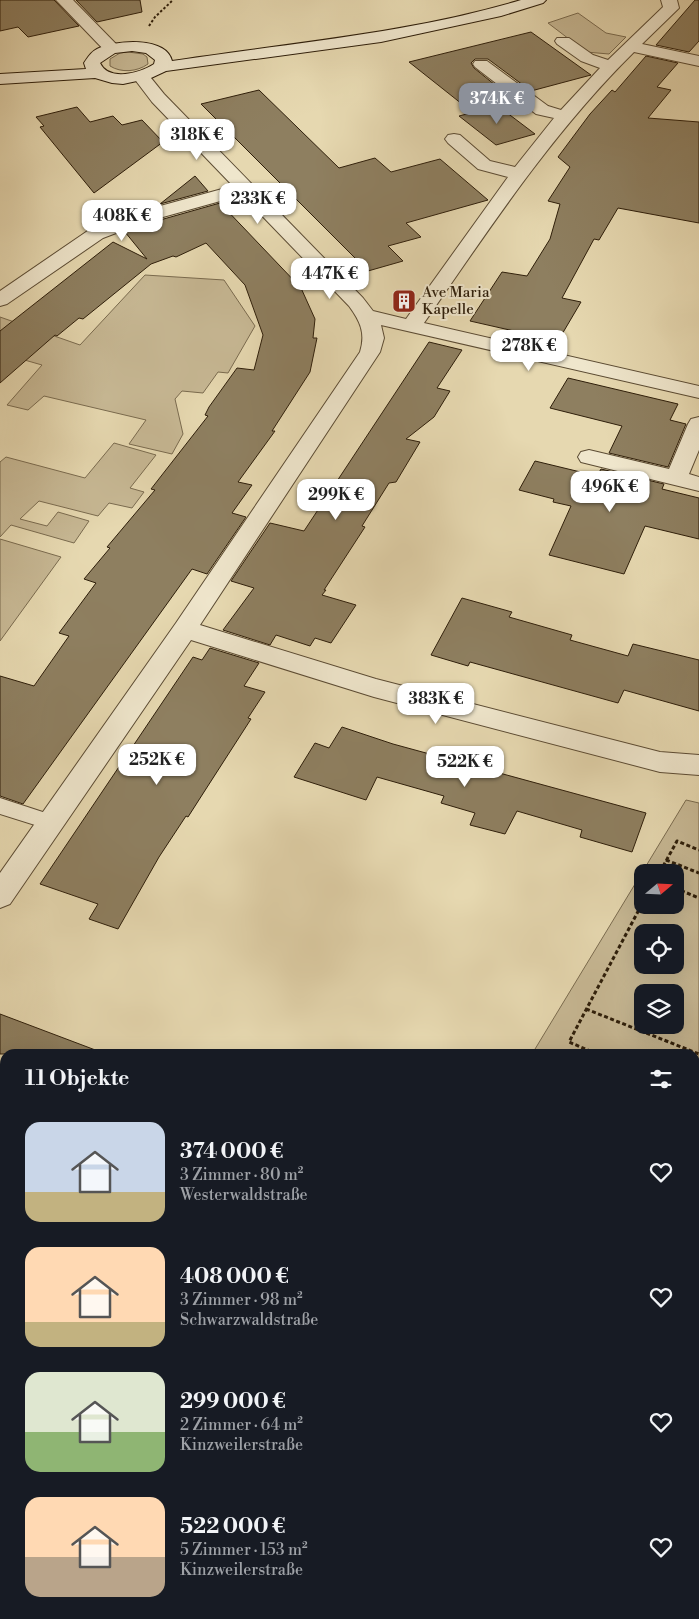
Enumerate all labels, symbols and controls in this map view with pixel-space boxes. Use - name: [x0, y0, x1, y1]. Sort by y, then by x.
- pin: 374K €: [456, 82, 538, 125]
- text: 374K €: [470, 89, 524, 109]
- pin: 318K €: [156, 119, 238, 161]
- text: 318K €: [171, 125, 223, 145]
- pin: 233K €: [217, 182, 299, 225]
- text: 233K €: [230, 189, 286, 209]
- pin: 408K €: [81, 200, 163, 242]
- text: 408K €: [93, 206, 151, 226]
- pin: 447K €: [289, 258, 371, 300]
- text: 447K €: [302, 264, 358, 284]
- place label: Ave Maria Kapelle: [421, 283, 490, 319]
- building icon: Ave Maria Kapelle: [391, 288, 417, 314]
- pin: 278K €: [488, 330, 570, 372]
- text: 278K €: [501, 336, 557, 356]
- pin: 496K €: [569, 470, 651, 513]
- text: 496K €: [582, 477, 638, 497]
- pin: 299K €: [295, 478, 377, 521]
- text: 299K €: [308, 485, 364, 505]
- pin: 383K €: [395, 682, 477, 725]
- text: 383K €: [408, 689, 464, 709]
- pin: 252K €: [116, 744, 198, 786]
- pin: 522K €: [424, 746, 506, 788]
- text: 252K €: [129, 750, 185, 770]
- text: 522K €: [437, 752, 493, 772]
- north arrow: [634, 864, 684, 914]
- map controls: [634, 864, 684, 1034]
- button: locate: [634, 924, 684, 974]
- button: layers: [634, 984, 684, 1034]
- icon: filters: [647, 1065, 675, 1093]
- text: 11 Objekte: [25, 1066, 129, 1092]
- text: 374 000 €: [180, 1139, 283, 1165]
- icon: home: [65, 1142, 125, 1202]
- icon: heart: [647, 1158, 675, 1186]
- text: 3 Zimmer · 80 m²: [180, 1165, 303, 1185]
- text: Westerwaldstraße: [180, 1185, 308, 1205]
- text: 408 000 €: [180, 1264, 289, 1290]
- icon: home: [65, 1267, 125, 1327]
- icon: heart: [647, 1283, 675, 1311]
- text: 3 Zimmer · 98 m²: [180, 1290, 303, 1310]
- text: Schwarzwaldstraße: [180, 1310, 318, 1330]
- text: 299 000 €: [180, 1389, 286, 1415]
- icon: home: [65, 1392, 125, 1452]
- icon: heart: [647, 1408, 675, 1436]
- text: 2 Zimmer · 64 m²: [180, 1415, 303, 1435]
- text: Kinzweilerstraße: [180, 1435, 303, 1455]
- text: 522 000 €: [180, 1514, 285, 1540]
- icon: home: [65, 1517, 125, 1577]
- icon: heart: [647, 1533, 675, 1561]
- text: 5 Zimmer · 153 m²: [180, 1540, 308, 1560]
- text: Kinzweilerstraße: [180, 1560, 303, 1580]

